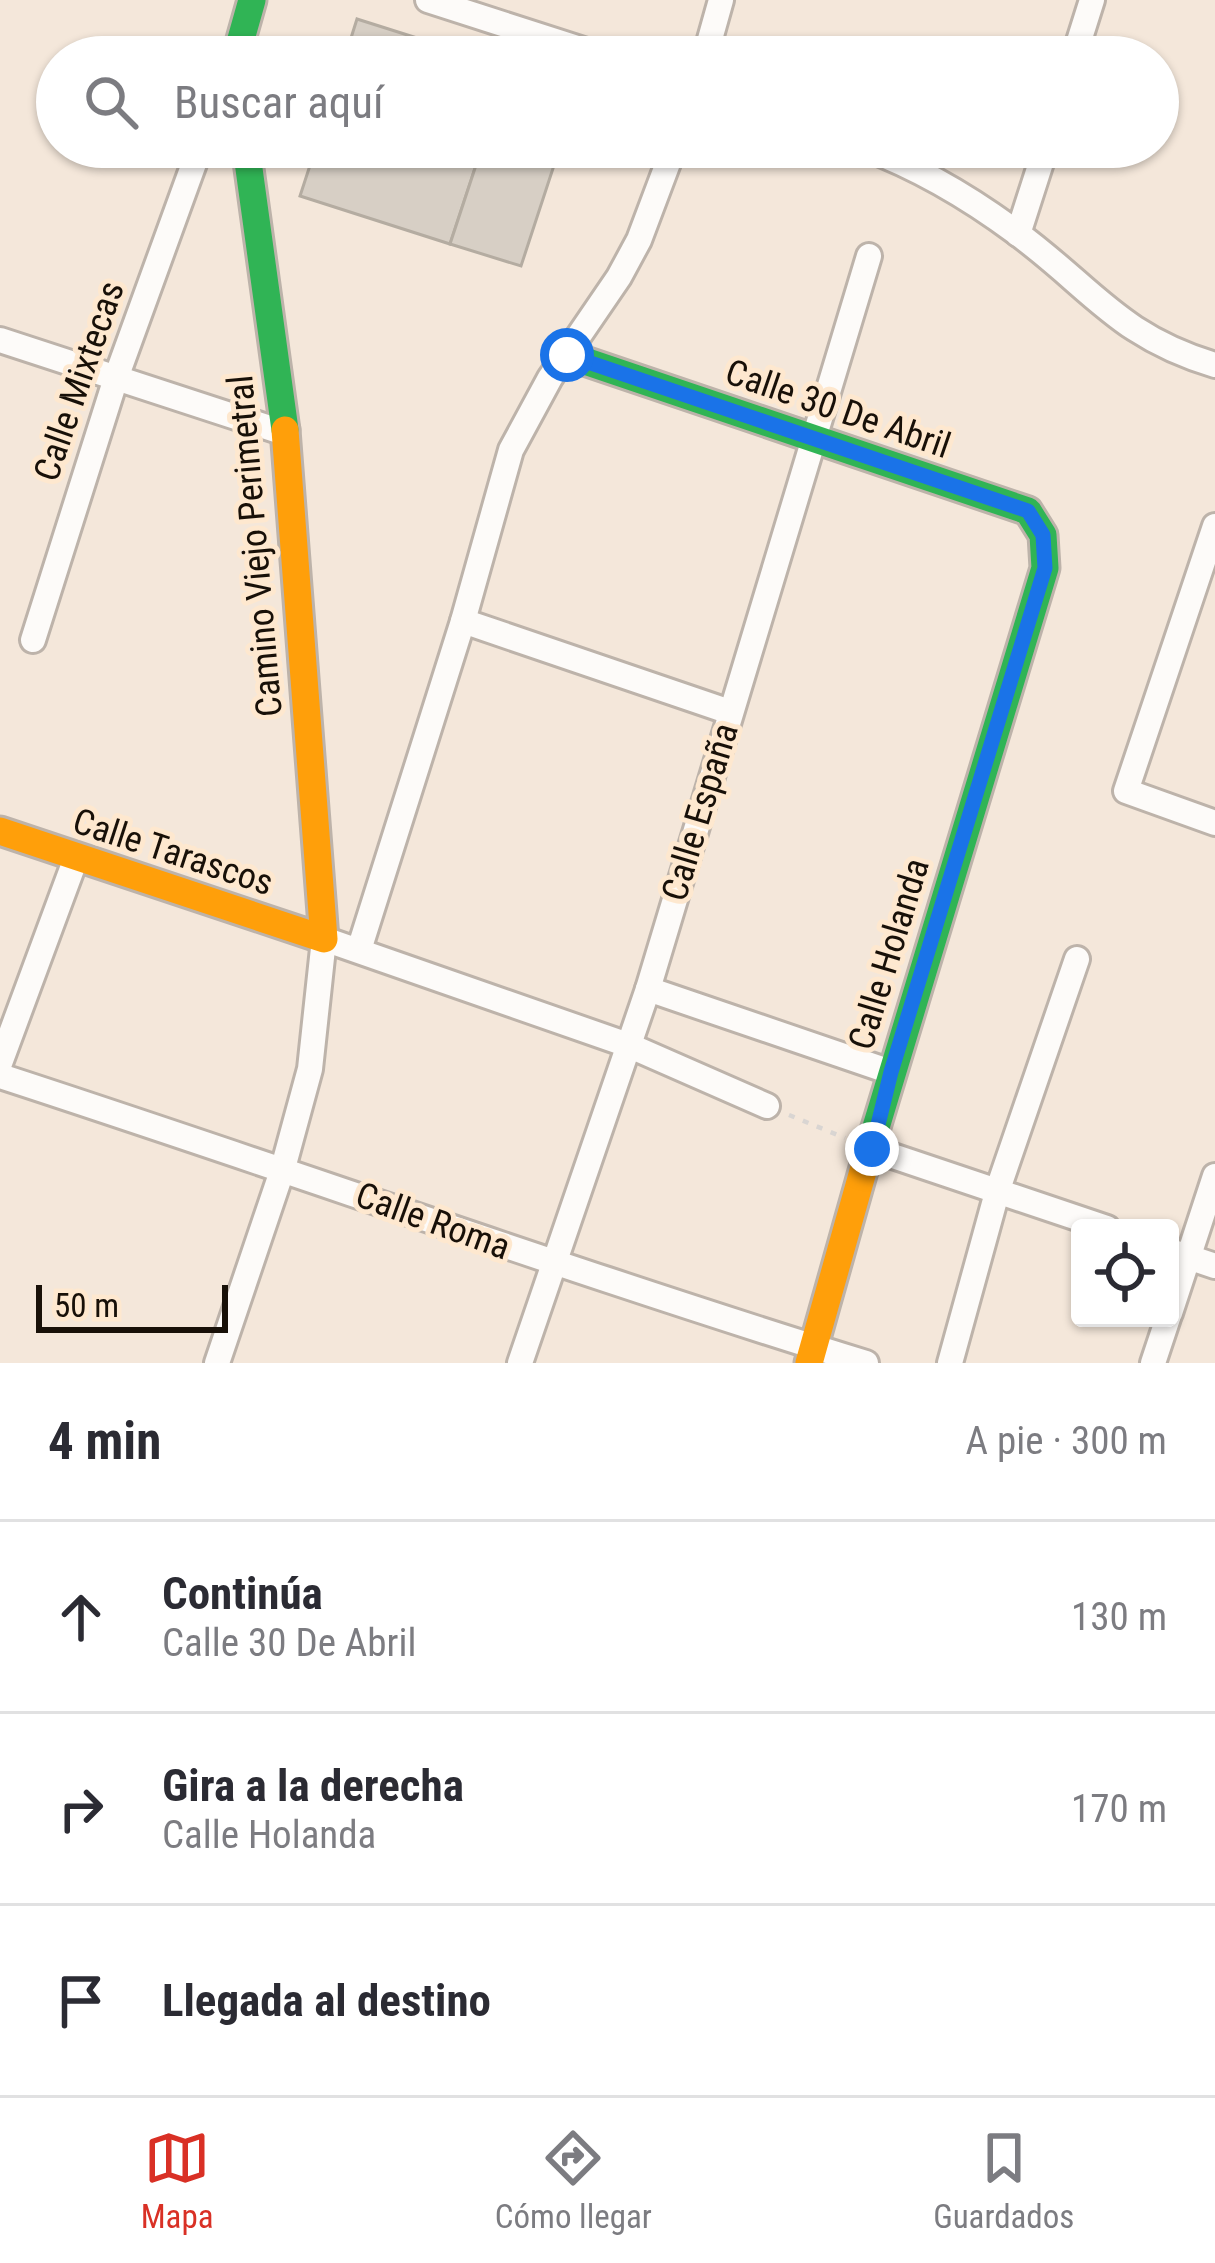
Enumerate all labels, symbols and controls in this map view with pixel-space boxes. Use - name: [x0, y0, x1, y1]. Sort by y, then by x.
- search box: [36, 36, 1179, 168]
- icon: search: [78, 69, 144, 135]
- text: Buscar aquí: [174, 76, 384, 129]
- street label: Calle Mixtecas: [25, 276, 133, 486]
- route start: [540, 328, 594, 382]
- street label: Calle 30 De Abril: [720, 351, 956, 467]
- street label: Camino Viejo Perimetral: [219, 373, 291, 719]
- street label: Calle España: [653, 718, 747, 906]
- street label: Calle Tarascos: [68, 800, 278, 904]
- street label: Calle Holanda: [840, 853, 938, 1055]
- route end: [845, 1122, 899, 1176]
- street label: Calle Roma: [350, 1174, 516, 1268]
- map controls: [1071, 1219, 1179, 1327]
- button: locate: [1071, 1219, 1179, 1327]
- scale bar: [36, 1279, 228, 1332]
- text: 50 m: [54, 1286, 119, 1325]
- text: 4 min: [48, 1412, 161, 1471]
- text: A pie · 300 m: [966, 1418, 1167, 1464]
- text: Continúa: [162, 1567, 323, 1620]
- icon: ahead: [48, 1584, 114, 1650]
- text: 130 m: [1071, 1594, 1167, 1640]
- text: Calle 30 De Abril: [162, 1620, 416, 1666]
- text: Gira a la derecha: [162, 1759, 464, 1812]
- icon: right: [48, 1776, 114, 1842]
- text: 170 m: [1071, 1786, 1167, 1832]
- text: Calle Holanda: [162, 1812, 376, 1858]
- icon: arrive: [48, 1968, 114, 2034]
- text: Llegada al destino: [162, 1974, 491, 2027]
- tab: Mapa: [141, 2125, 213, 2236]
- tab: Cómo llegar: [495, 2125, 652, 2236]
- tab: Guardados: [933, 2125, 1074, 2236]

